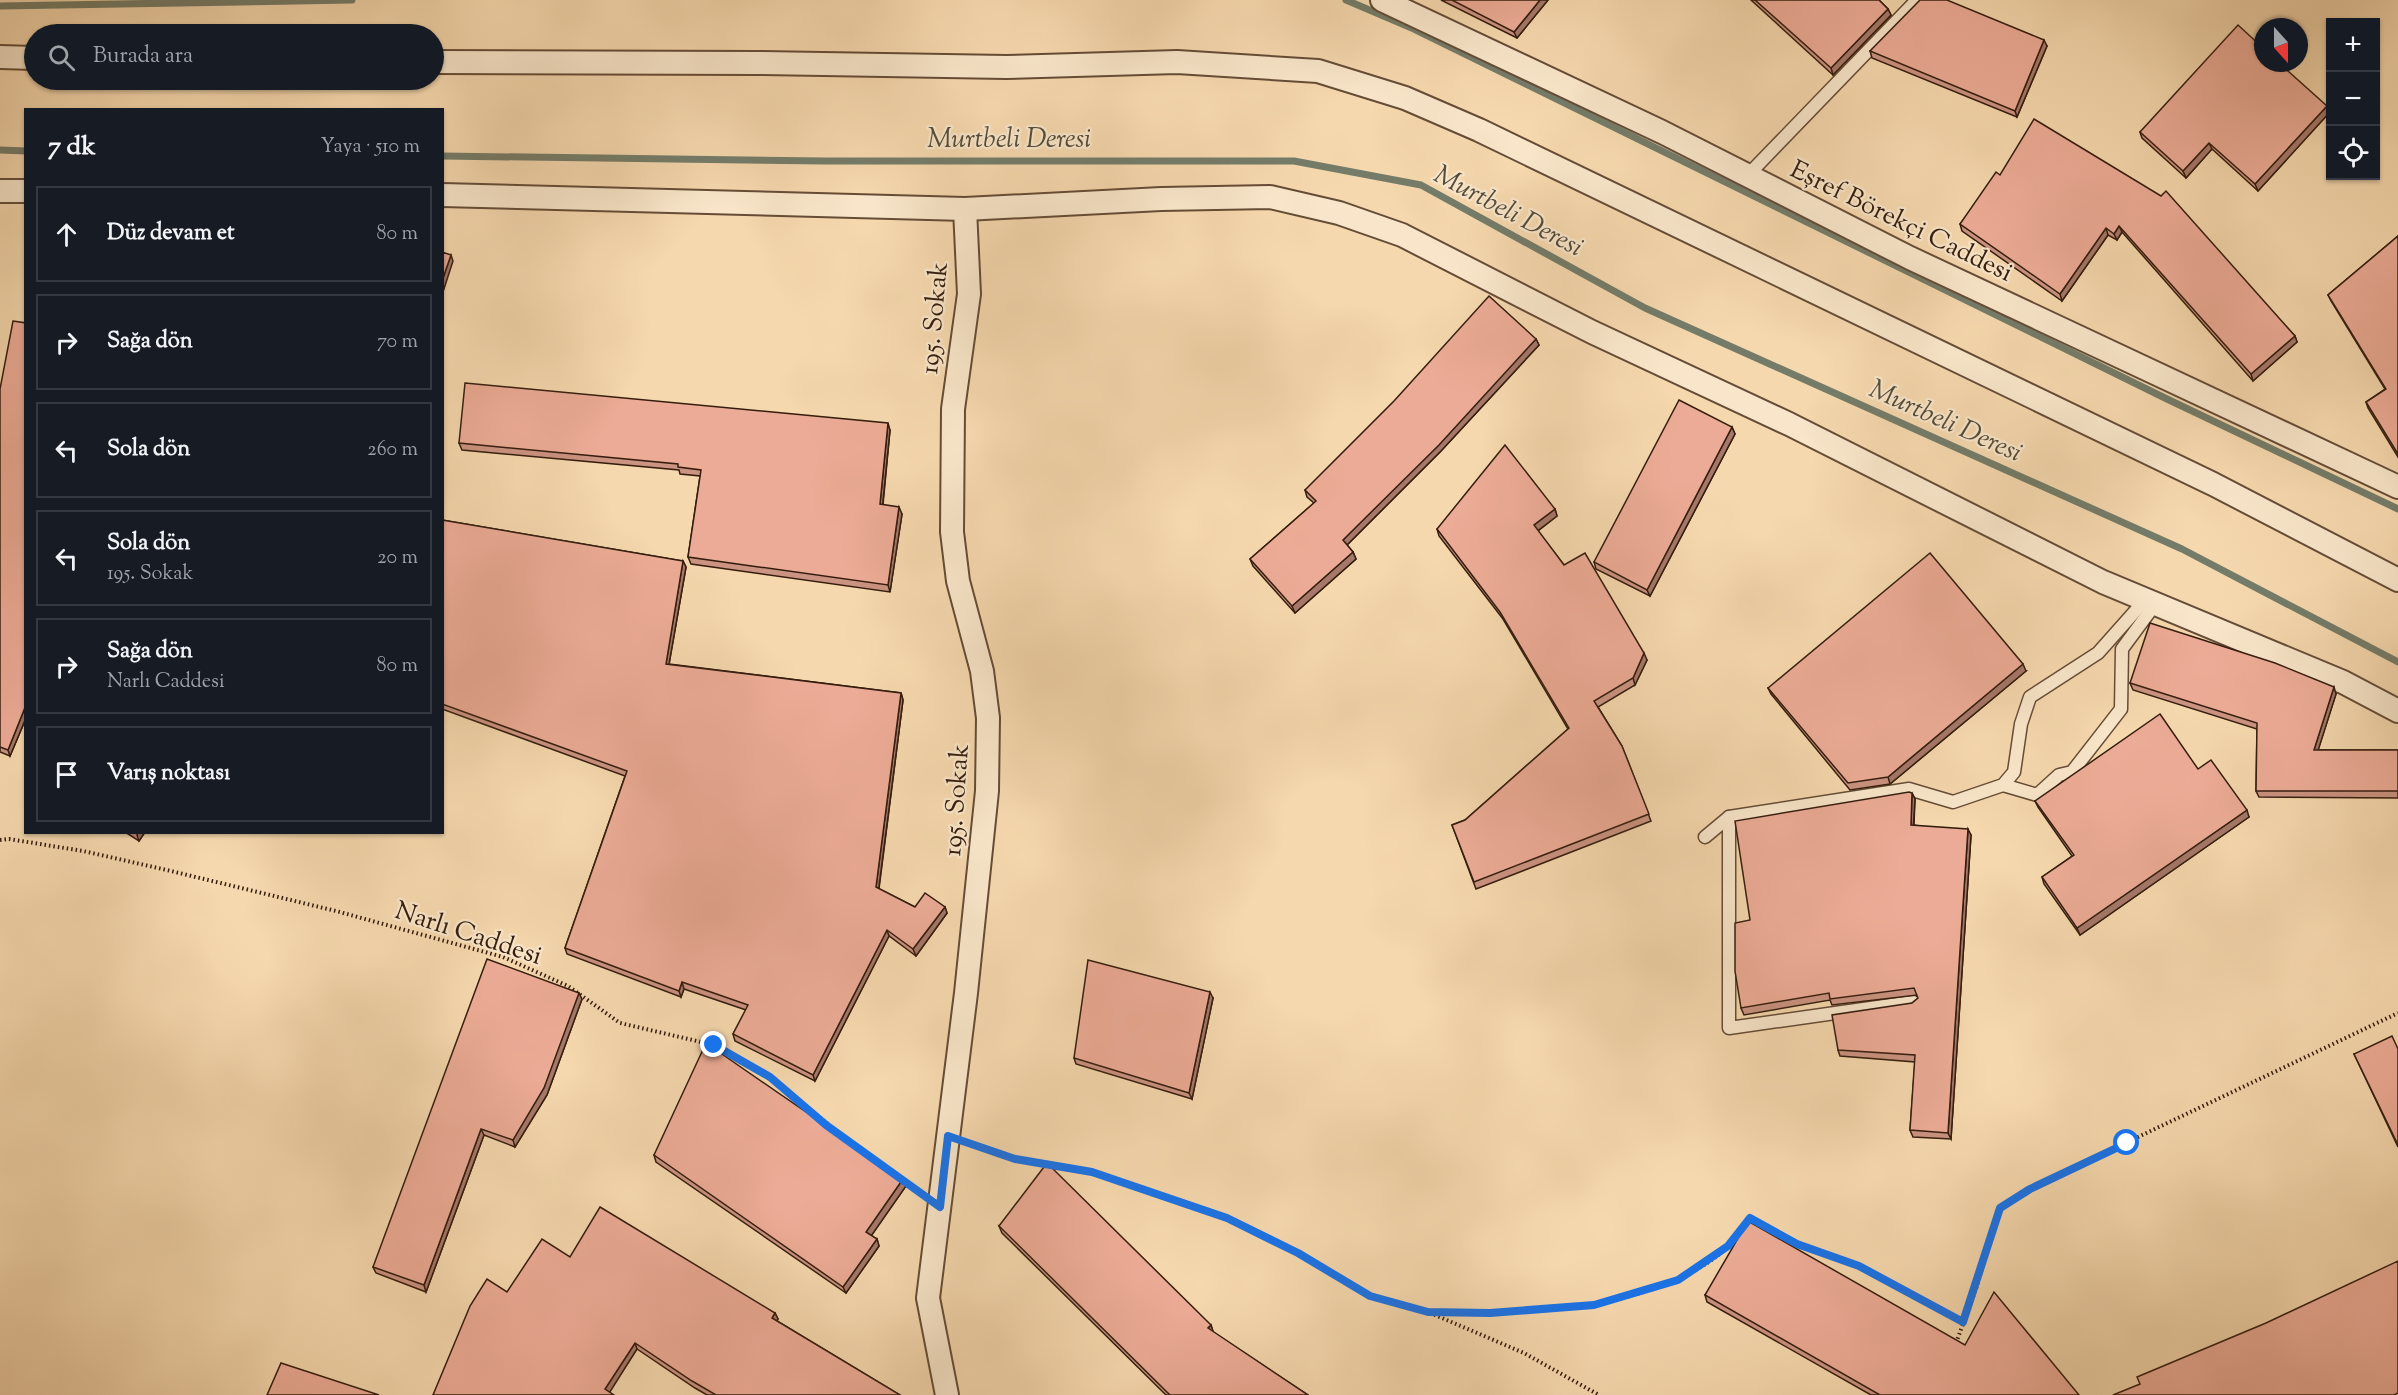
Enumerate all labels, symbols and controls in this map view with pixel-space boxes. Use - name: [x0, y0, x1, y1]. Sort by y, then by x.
- north arrow: [2254, 18, 2308, 72]
- map controls: [2326, 18, 2380, 180]
- button: +: [2326, 18, 2380, 72]
- search box: [24, 24, 444, 90]
- icon: search: [45, 41, 78, 74]
- text: Burada ara: [93, 41, 193, 73]
- button: −: [2326, 72, 2380, 126]
- water label: Murtbeli Deresi: [927, 121, 1091, 160]
- button: locate: [2326, 126, 2380, 180]
- text: 7 dk: [48, 129, 96, 166]
- text: Yaya · 510 m: [321, 133, 420, 162]
- street label: Eşref Börekçi Caddesi: [1783, 152, 2019, 292]
- water label: Murtbeli Deresi: [1426, 156, 1589, 268]
- icon: ahead: [50, 218, 83, 251]
- text: Düz devam et: [107, 218, 234, 250]
- text: 80 m: [377, 220, 418, 249]
- street label: 195. Sokak: [912, 261, 959, 376]
- icon: right: [50, 326, 83, 359]
- text: Sağa dön: [107, 326, 193, 358]
- text: 70 m: [377, 328, 418, 357]
- water label: Murtbeli Deresi: [1862, 371, 2028, 473]
- icon: left: [50, 434, 83, 467]
- text: Sola dön: [107, 434, 190, 466]
- text: 260 m: [367, 436, 418, 465]
- text: Sola dön: [107, 528, 190, 560]
- icon: left: [50, 542, 83, 575]
- text: 20 m: [377, 544, 418, 573]
- text: 195. Sokak: [107, 560, 193, 589]
- text: Sağa dön: [107, 636, 193, 668]
- icon: right: [50, 650, 83, 683]
- text: 80 m: [377, 652, 418, 681]
- text: Narlı Caddesi: [107, 668, 225, 697]
- street label: 195. Sokak: [935, 743, 980, 858]
- icon: arrive: [50, 758, 83, 791]
- text: Varış noktası: [107, 758, 230, 790]
- street label: Narlı Caddesi: [390, 893, 547, 976]
- route end: [700, 1031, 726, 1057]
- route start: [2113, 1129, 2139, 1155]

